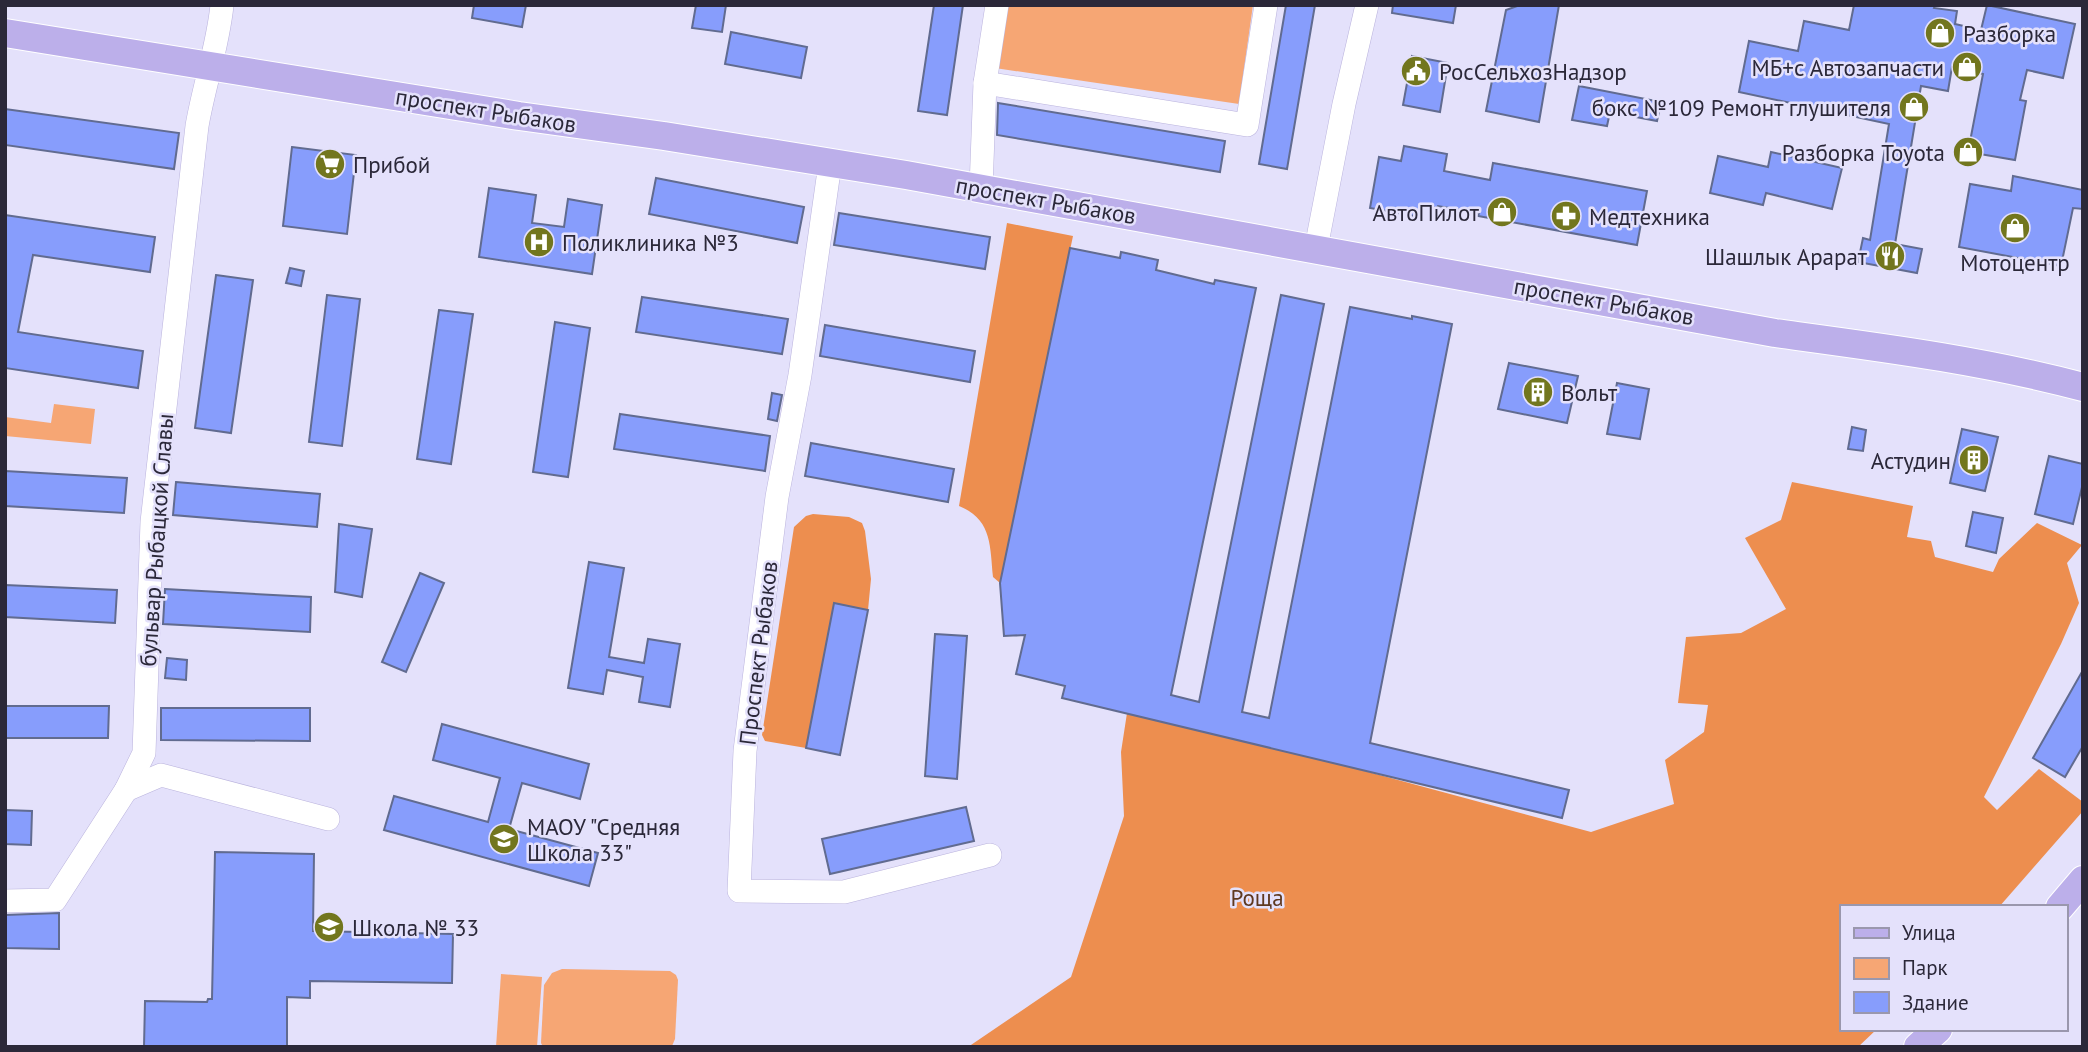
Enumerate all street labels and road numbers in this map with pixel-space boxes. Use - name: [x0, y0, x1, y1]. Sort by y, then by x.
- street label: проспект Рыбаков: [394, 81, 578, 139]
- street label: проспект Рыбаков: [954, 170, 1138, 230]
- street label: проспект Рыбаков: [1512, 271, 1696, 331]
- street label: бульвар Рыбацкой Славы: [133, 412, 179, 668]
- street label: Проспект Рыбаков: [732, 559, 784, 747]

